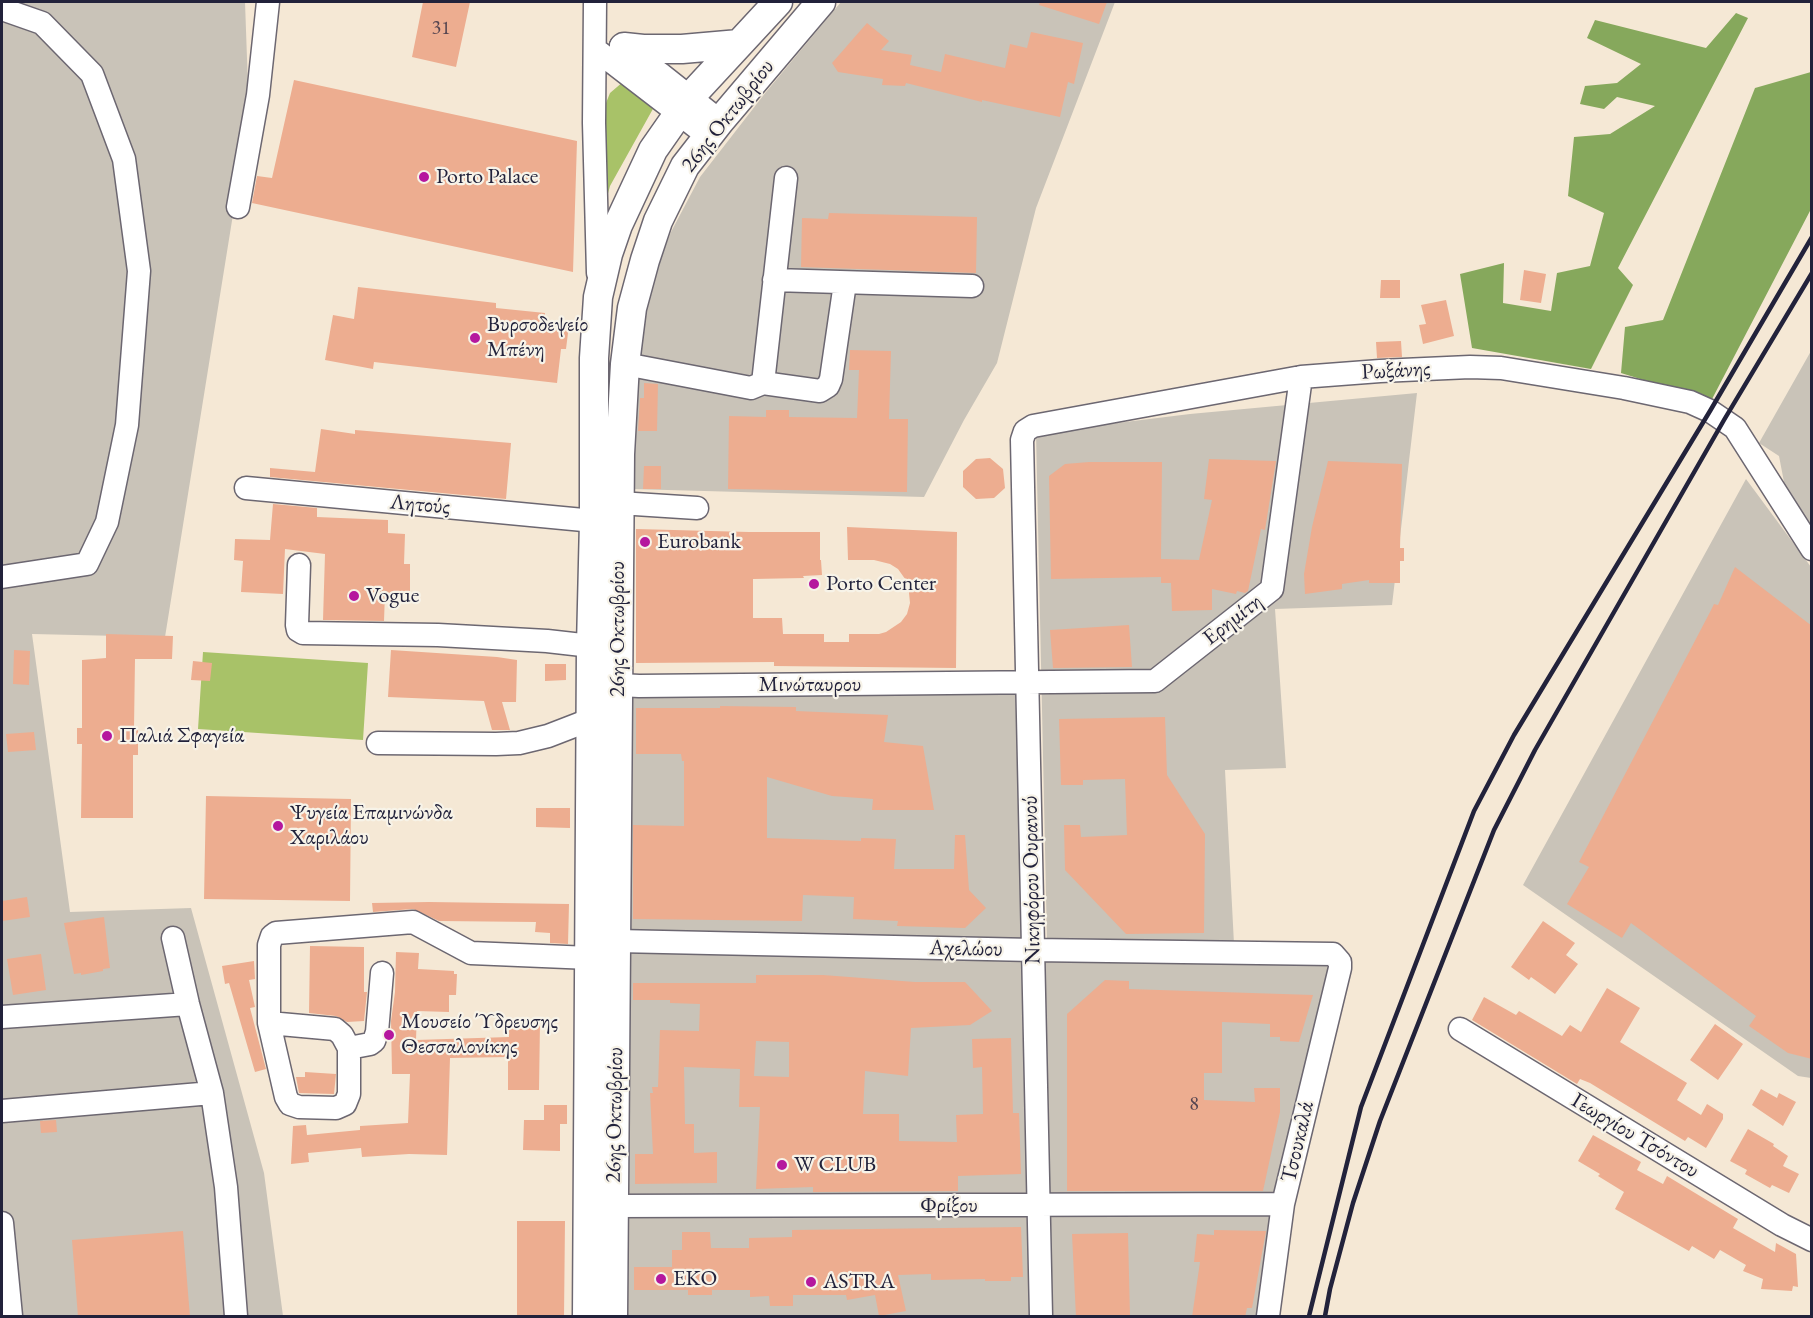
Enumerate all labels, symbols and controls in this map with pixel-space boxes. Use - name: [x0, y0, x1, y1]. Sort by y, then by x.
- house number: 31: [431, 17, 451, 41]
- street label: 26ης Οκτωβρίου: [676, 54, 780, 178]
- place label: Porto Palace: [436, 164, 538, 190]
- marker: Porto Palace: [417, 170, 431, 184]
- place label: Βυρσοδεψείο Μπένη: [487, 312, 588, 364]
- marker: Βυρσοδεψείο Μπένη: [468, 331, 482, 345]
- street label: Ρωξάνης: [1361, 356, 1431, 386]
- street label: Λητούς: [389, 489, 451, 521]
- place label: Eurobank: [657, 529, 741, 555]
- marker: Eurobank: [638, 535, 652, 549]
- street label: 26ης Οκτωβρίου: [605, 561, 631, 697]
- place label: Porto Center: [826, 571, 936, 597]
- marker: Porto Center: [807, 577, 821, 591]
- place label: Vogue: [366, 583, 419, 609]
- marker: Vogue: [347, 589, 361, 603]
- street label: Ερημίτη: [1198, 589, 1268, 651]
- street label: Μινώταυρου: [759, 672, 861, 698]
- place label: Παλιά Σφαγεία: [119, 723, 244, 749]
- marker: Παλιά Σφαγεία: [100, 729, 114, 743]
- street label: Νικηφόρου Ουρανού: [1017, 795, 1047, 965]
- place label: Ψυγεία Επαμινώνδα Χαριλάου: [290, 800, 453, 852]
- marker: Ψυγεία Επαμινώνδα Χαριλάου: [271, 819, 285, 833]
- street label: Αχελώου: [929, 935, 1003, 963]
- place label: Μουσείο Ύδρευσης Θεσσαλονίκης: [401, 1009, 558, 1060]
- marker: Μουσείο Ύδρευσης Θεσσαλονίκης: [382, 1028, 396, 1042]
- street label: 26ης Οκτωβρίου: [601, 1047, 629, 1183]
- street label: Γεωργίου Τσόντου: [1566, 1088, 1704, 1184]
- house number: 8: [1189, 1093, 1199, 1117]
- street label: Τσουκαλά: [1276, 1099, 1320, 1185]
- place label: W CLUB: [794, 1152, 876, 1178]
- marker: W CLUB: [775, 1158, 789, 1172]
- street label: Φρίξου: [920, 1193, 978, 1219]
- place label: EKO: [673, 1266, 717, 1292]
- place label: ASTRA: [823, 1269, 895, 1295]
- marker: EKO: [654, 1272, 668, 1286]
- marker: ASTRA: [804, 1275, 818, 1289]

